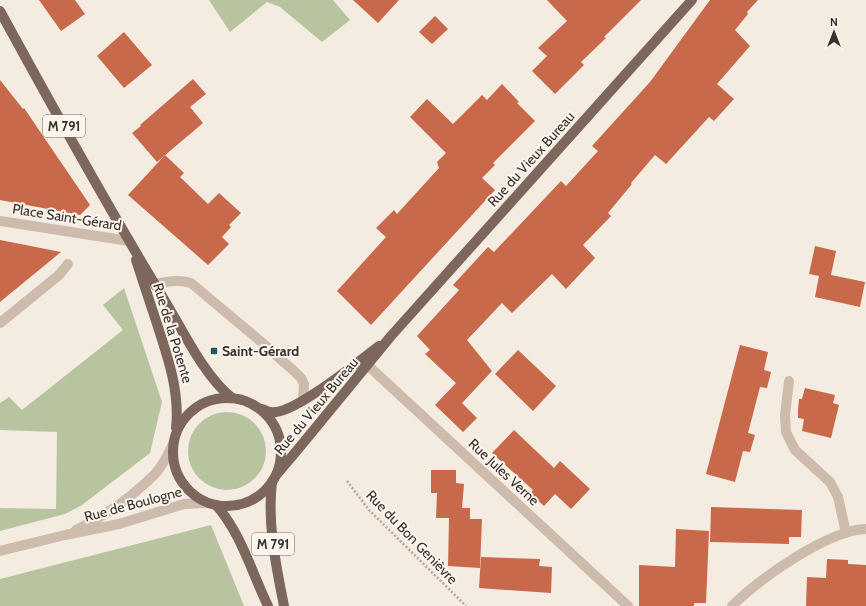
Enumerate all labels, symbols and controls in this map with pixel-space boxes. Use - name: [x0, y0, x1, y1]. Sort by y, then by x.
- north arrow: [814, 12, 854, 52]
- text: N: [830, 15, 838, 29]
- street label: Rue du Vieux Bureau: [484, 108, 578, 210]
- road number: M 791: [43, 115, 85, 137]
- street label: Place Saint-Gérard: [11, 199, 123, 235]
- street label: Rue de la Potente: [149, 281, 197, 385]
- place label: Saint-Gérard: [222, 342, 299, 360]
- marker: Saint-Gérard: [209, 346, 219, 356]
- street label: Rue du Vieux Bureau: [270, 354, 362, 458]
- street label: Rue Jules Verne: [465, 435, 543, 509]
- street label: Rue de Boulogne: [82, 482, 184, 526]
- street label: Rue du Bon Genièvre: [362, 486, 462, 588]
- road number: M 791: [252, 533, 294, 555]

